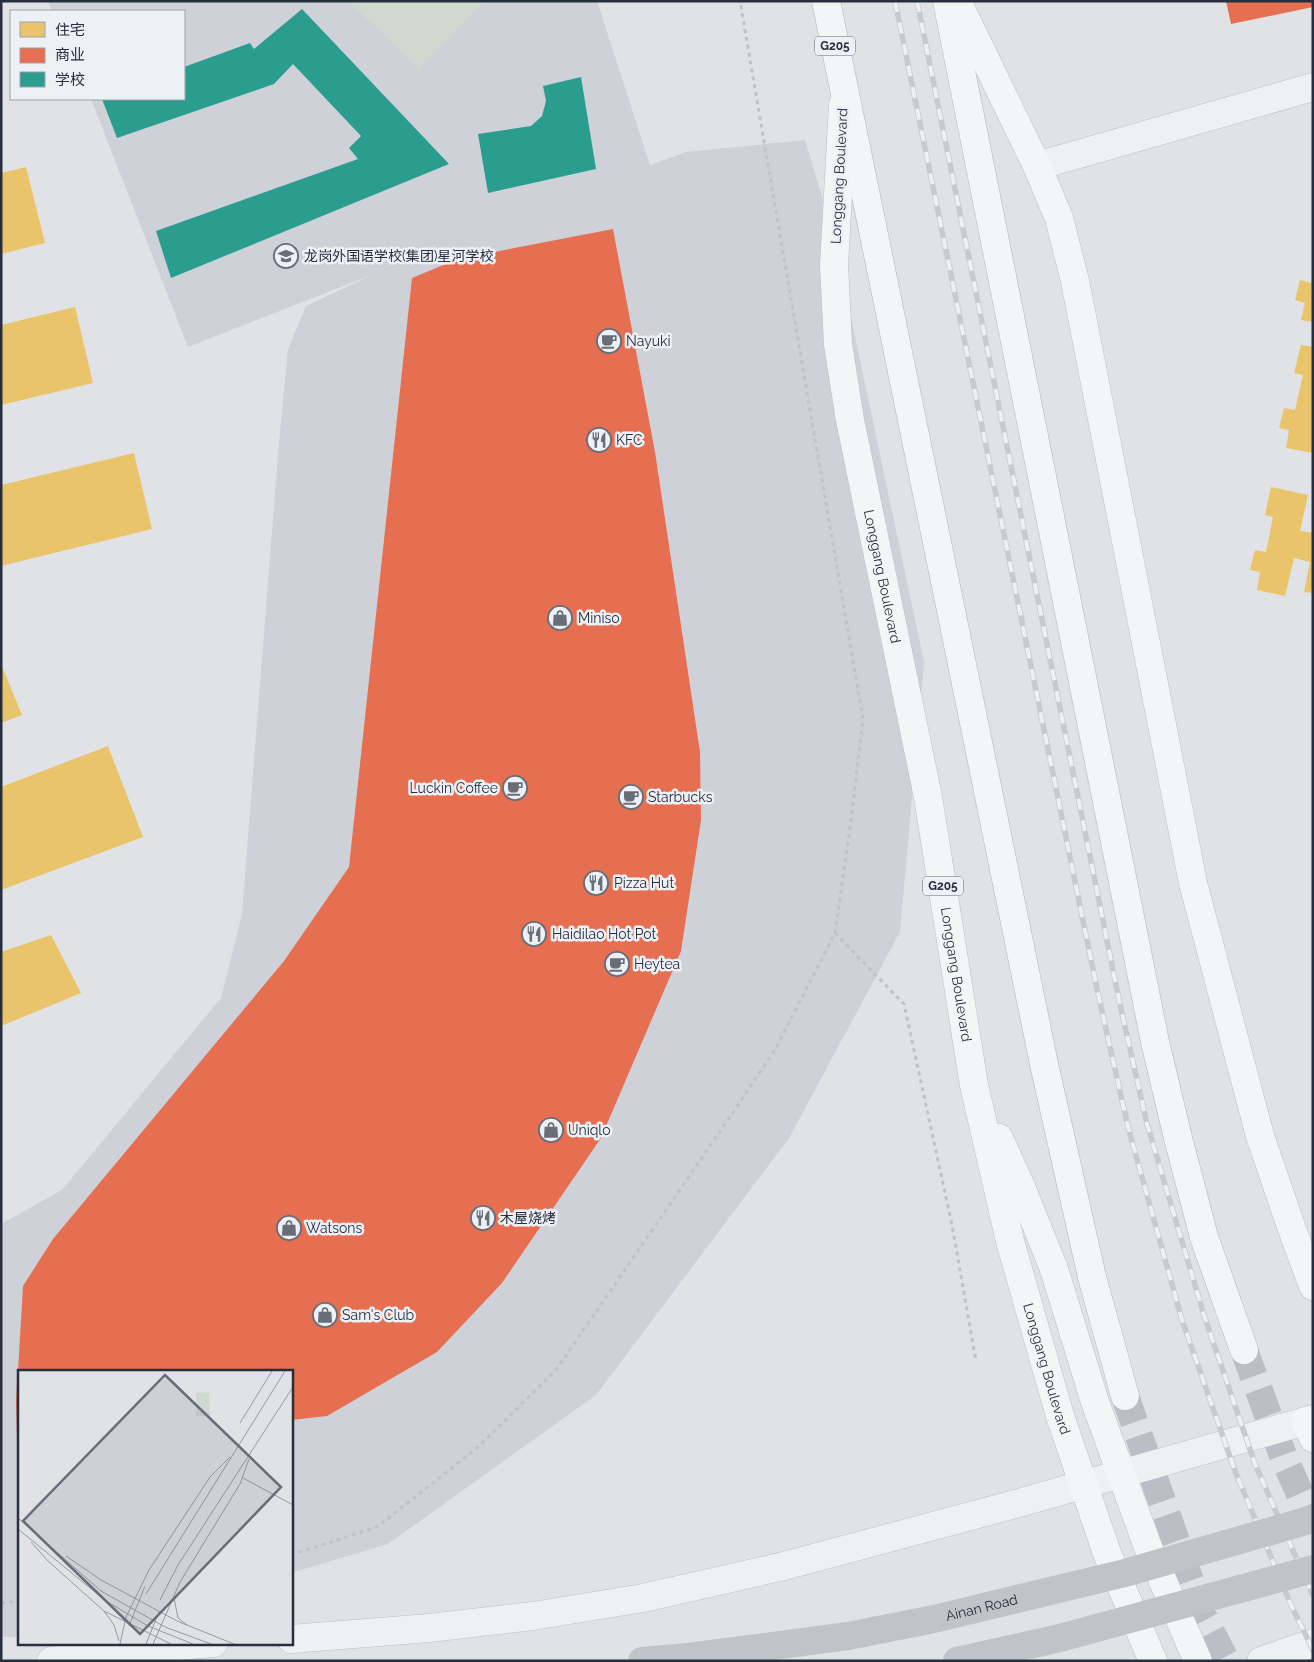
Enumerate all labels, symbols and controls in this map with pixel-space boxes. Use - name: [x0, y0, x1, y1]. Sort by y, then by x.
- legend: [10, 10, 185, 100]
- text: 住宅: [55, 21, 85, 39]
- road number: G205: [815, 36, 855, 56]
- text: 商业: [55, 46, 85, 64]
- text: 学校: [55, 71, 85, 89]
- street label: Longgang Boulevard: [827, 108, 851, 244]
- school or university icon: 龙岗外国语学校(集团)星河学校: [273, 243, 299, 269]
- place label: 龙岗外国语学校(集团)星河学校: [304, 248, 494, 264]
- cafe icon: Nayuki: [596, 328, 622, 354]
- place label: Nayuki: [626, 333, 671, 349]
- restaurant icon: KFC: [586, 427, 612, 453]
- place label: KFC: [616, 432, 643, 448]
- street label: Longgang Boulevard: [861, 508, 904, 645]
- shop icon: Miniso: [547, 605, 573, 631]
- place label: Miniso: [578, 610, 620, 626]
- cafe icon: Luckin Coffee: [502, 775, 528, 801]
- place label: Luckin Coffee: [409, 780, 498, 796]
- cafe icon: Starbucks: [618, 784, 644, 810]
- place label: Starbucks: [648, 789, 713, 805]
- restaurant icon: Pizza Hut: [583, 870, 609, 896]
- place label: Pizza Hut: [614, 875, 674, 891]
- road number: G205: [923, 876, 963, 896]
- street label: Longgang Boulevard: [938, 906, 975, 1043]
- restaurant icon: Haidilao Hot Pot: [521, 921, 547, 947]
- place label: Haidilao Hot Pot: [552, 926, 657, 942]
- cafe icon: Heytea: [604, 951, 630, 977]
- place label: Heytea: [634, 956, 680, 972]
- shop icon: Uniqlo: [538, 1117, 564, 1143]
- place label: Uniqlo: [568, 1122, 610, 1138]
- restaurant icon: 木屋烧烤: [470, 1205, 496, 1231]
- place label: 木屋烧烤: [500, 1210, 556, 1226]
- shop icon: Watsons: [276, 1215, 302, 1241]
- place label: Watsons: [306, 1220, 362, 1236]
- street label: Longgang Boulevard: [1020, 1301, 1074, 1437]
- shop icon: Sam's Club: [312, 1302, 338, 1328]
- place label: Sam's Club: [342, 1307, 415, 1323]
- inset map: [18, 1370, 292, 1644]
- street label: Ainan Road: [944, 1591, 1019, 1624]

